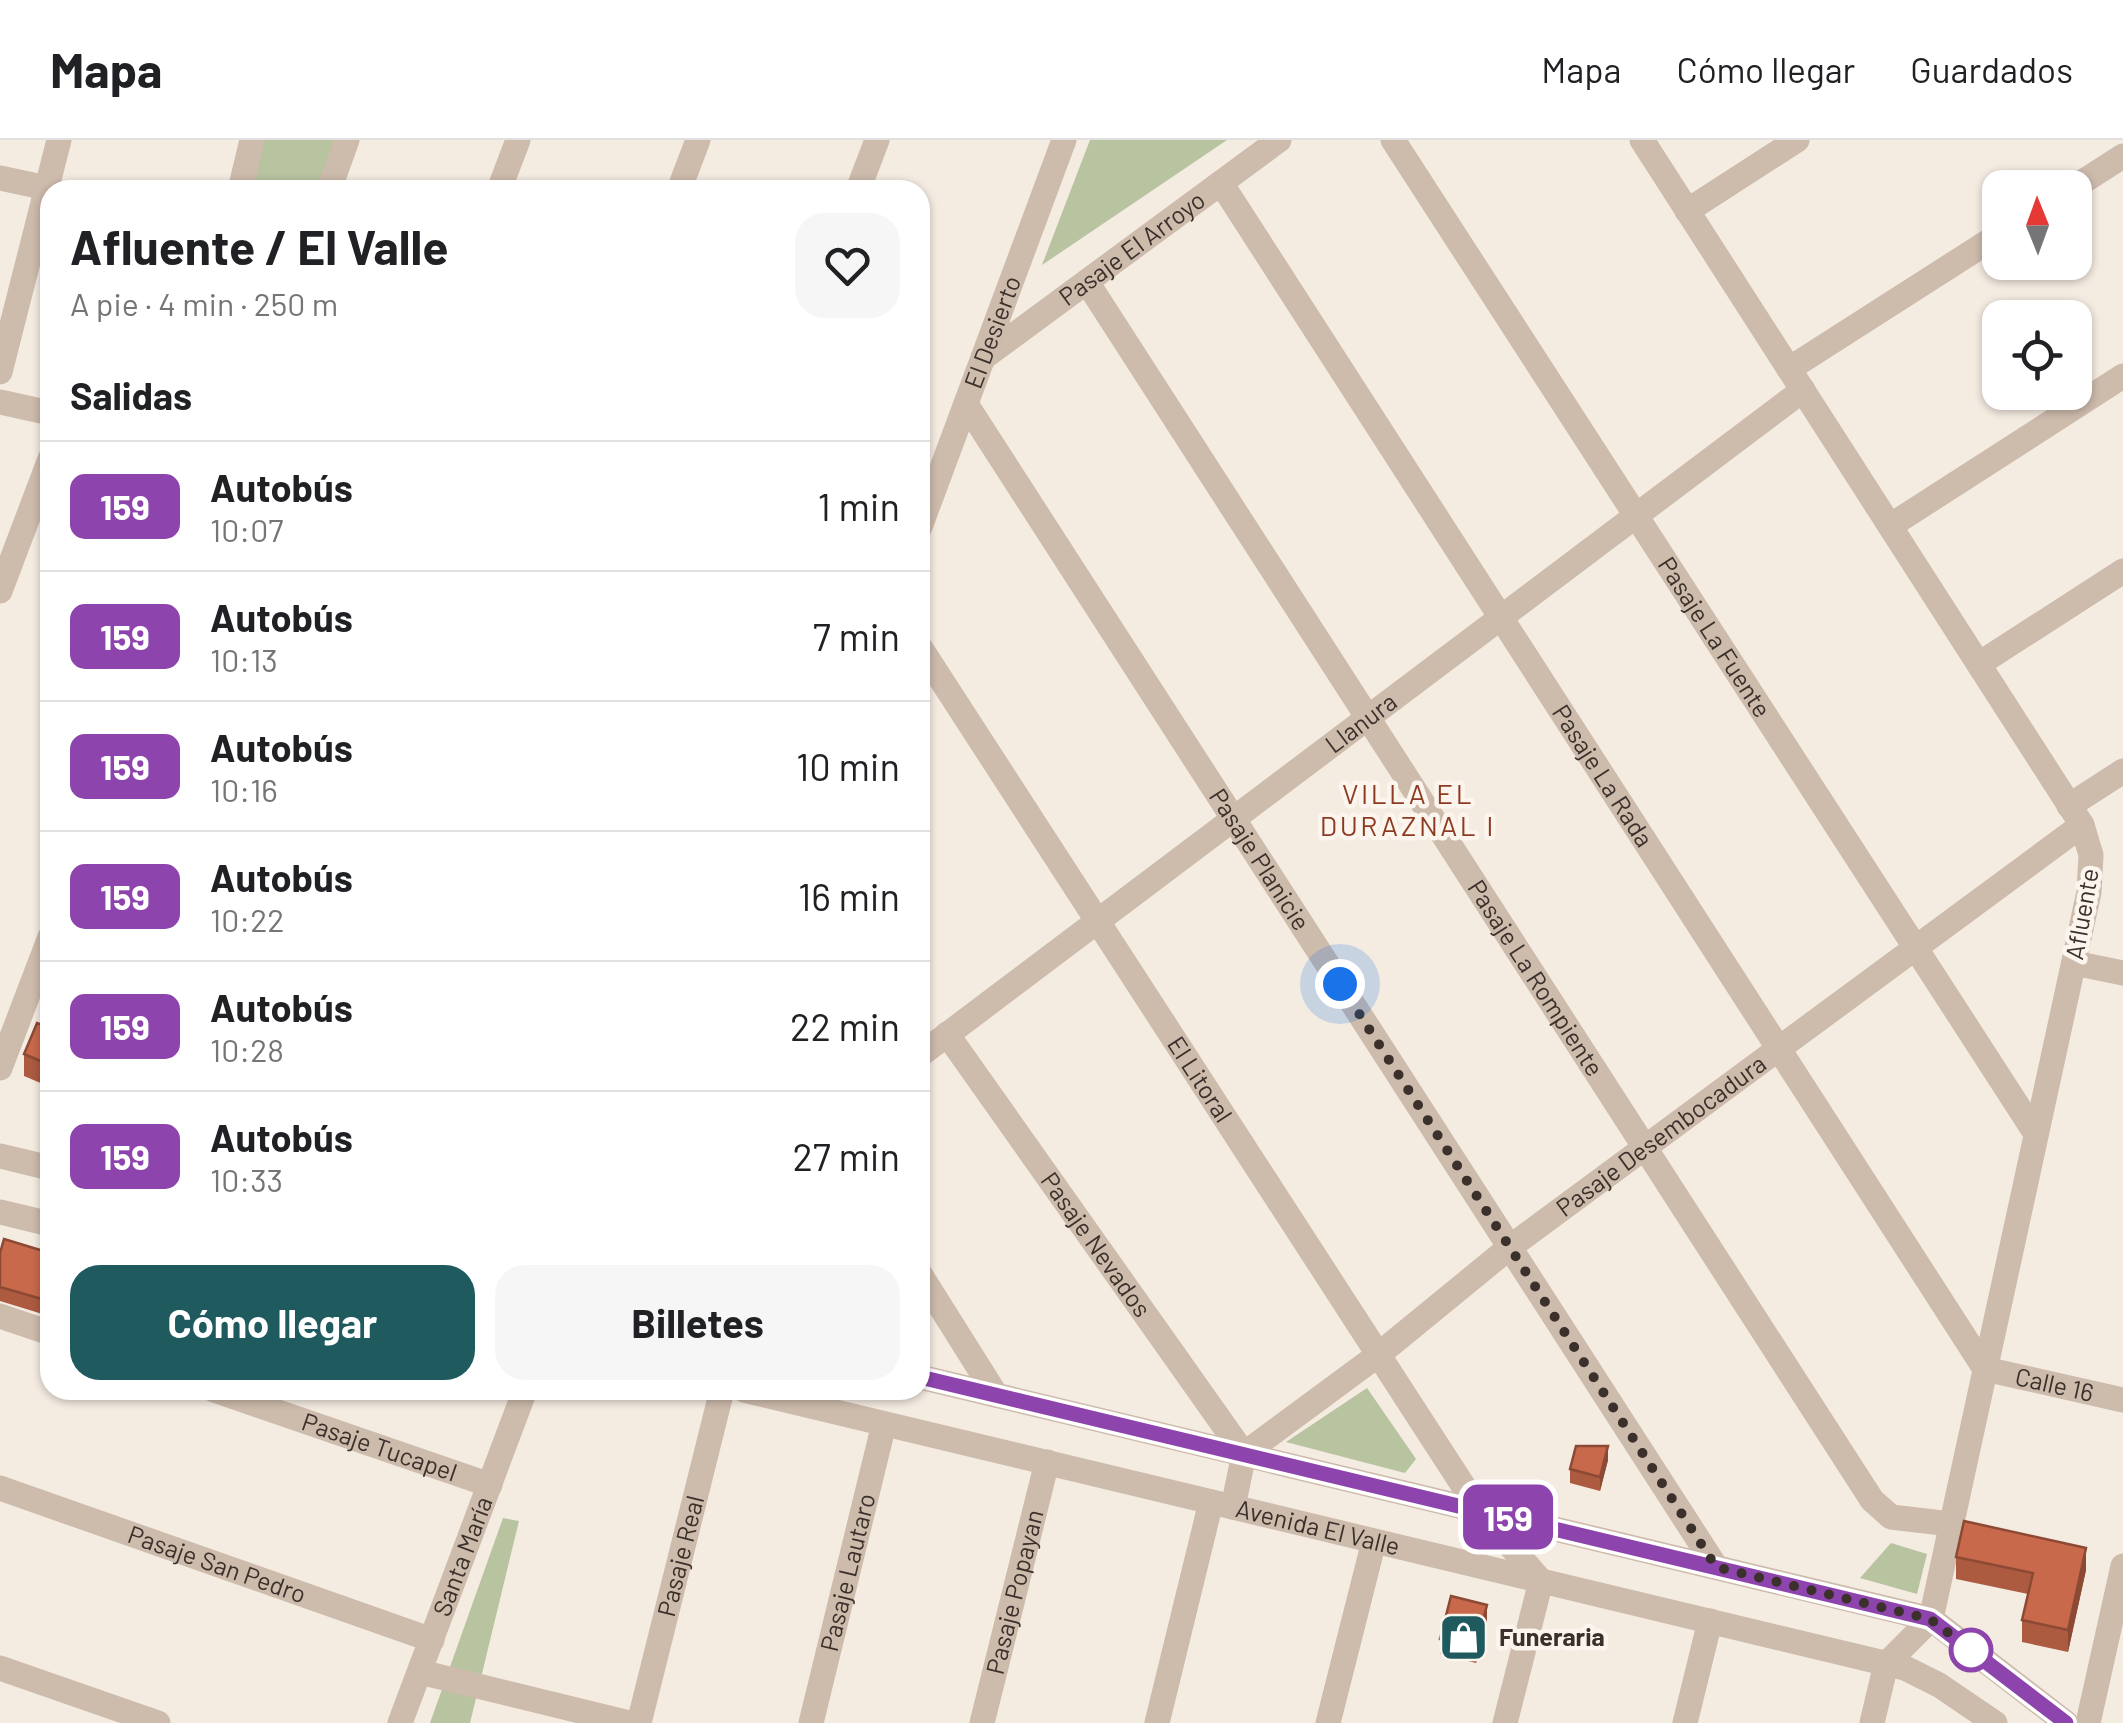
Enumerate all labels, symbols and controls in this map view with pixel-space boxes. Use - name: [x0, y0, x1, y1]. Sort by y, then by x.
- text: Mapa: [50, 40, 162, 98]
- text: Mapa: [1541, 48, 1621, 90]
- text: Cómo llegar: [1676, 48, 1855, 90]
- text: Guardados: [1910, 48, 2073, 90]
- north arrow: [1982, 170, 2092, 280]
- map controls: [1982, 170, 2092, 410]
- street label: Pasaje El Arroyo: [1052, 184, 1210, 311]
- button: heart: [795, 213, 900, 318]
- text: Afluente / El Valle: [70, 217, 448, 275]
- street label: El Desierto: [957, 271, 1026, 392]
- text: A pie · 4 min · 250 m: [70, 284, 338, 322]
- button: locate: [1982, 300, 2092, 410]
- text: Salidas: [70, 372, 192, 418]
- text: Autobús: [210, 464, 353, 510]
- text: 1 min: [818, 483, 900, 529]
- text: 159: [100, 485, 150, 527]
- text: 10:07: [210, 510, 283, 548]
- street label: Pasaje La Fuente: [1653, 551, 1778, 722]
- text: Autobús: [210, 594, 353, 640]
- text: 7 min: [813, 613, 900, 659]
- text: 159: [100, 615, 150, 657]
- text: 10:13: [210, 640, 278, 678]
- street label: Llanura: [1319, 686, 1402, 759]
- street label: Pasaje La Rada: [1547, 698, 1660, 852]
- text: Autobús: [210, 724, 353, 770]
- text: 10 min: [796, 743, 900, 789]
- text: 159: [100, 745, 150, 787]
- text: 10:16: [210, 770, 278, 808]
- district label: VILLA EL DURAZNAL I: [1320, 776, 1496, 842]
- street label: Pasaje Planicie: [1204, 782, 1317, 935]
- text: Autobús: [210, 854, 353, 900]
- street label: Afluente: [2058, 866, 2104, 962]
- text: 16 min: [798, 873, 900, 919]
- street label: Pasaje La Rompiente: [1462, 874, 1611, 1081]
- text: 159: [100, 875, 150, 917]
- text: 10:22: [210, 900, 284, 938]
- your location: [1315, 959, 1365, 1009]
- text: Autobús: [210, 984, 353, 1030]
- text: 22 min: [790, 1003, 900, 1049]
- text: 159: [100, 1005, 150, 1047]
- text: 10:28: [210, 1030, 284, 1068]
- street label: El Litoral: [1162, 1030, 1240, 1127]
- street label: Pasaje Desembocadura: [1550, 1047, 1771, 1222]
- text: Autobús: [210, 1114, 353, 1160]
- text: 27 min: [792, 1133, 900, 1179]
- text: 159: [100, 1135, 150, 1177]
- text: 10:33: [210, 1160, 283, 1198]
- street label: Pasaje Nevados: [1035, 1166, 1158, 1322]
- button: Cómo llegar: [70, 1265, 475, 1380]
- button: Billetes: [495, 1265, 900, 1380]
- street label: Calle 16: [2013, 1360, 2097, 1407]
- street label: Pasaje Tucapel: [298, 1405, 461, 1487]
- line badge: 159: [1450, 1484, 1566, 1550]
- street label: Pasaje Lautaro: [813, 1490, 881, 1654]
- street label: Santa María: [426, 1492, 498, 1620]
- street label: Pasaje Real: [650, 1492, 709, 1620]
- street label: Avenida El Valle: [1233, 1492, 1403, 1561]
- text: 159: [1483, 1496, 1533, 1538]
- street label: Pasaje Popayan: [979, 1506, 1049, 1677]
- street label: Pasaje San Pedro: [124, 1518, 310, 1609]
- shop icon: Funeraria: [1438, 1611, 1490, 1663]
- place label: Funeraria: [1499, 1621, 1605, 1651]
- unlabelled marker: [1950, 1629, 1992, 1671]

